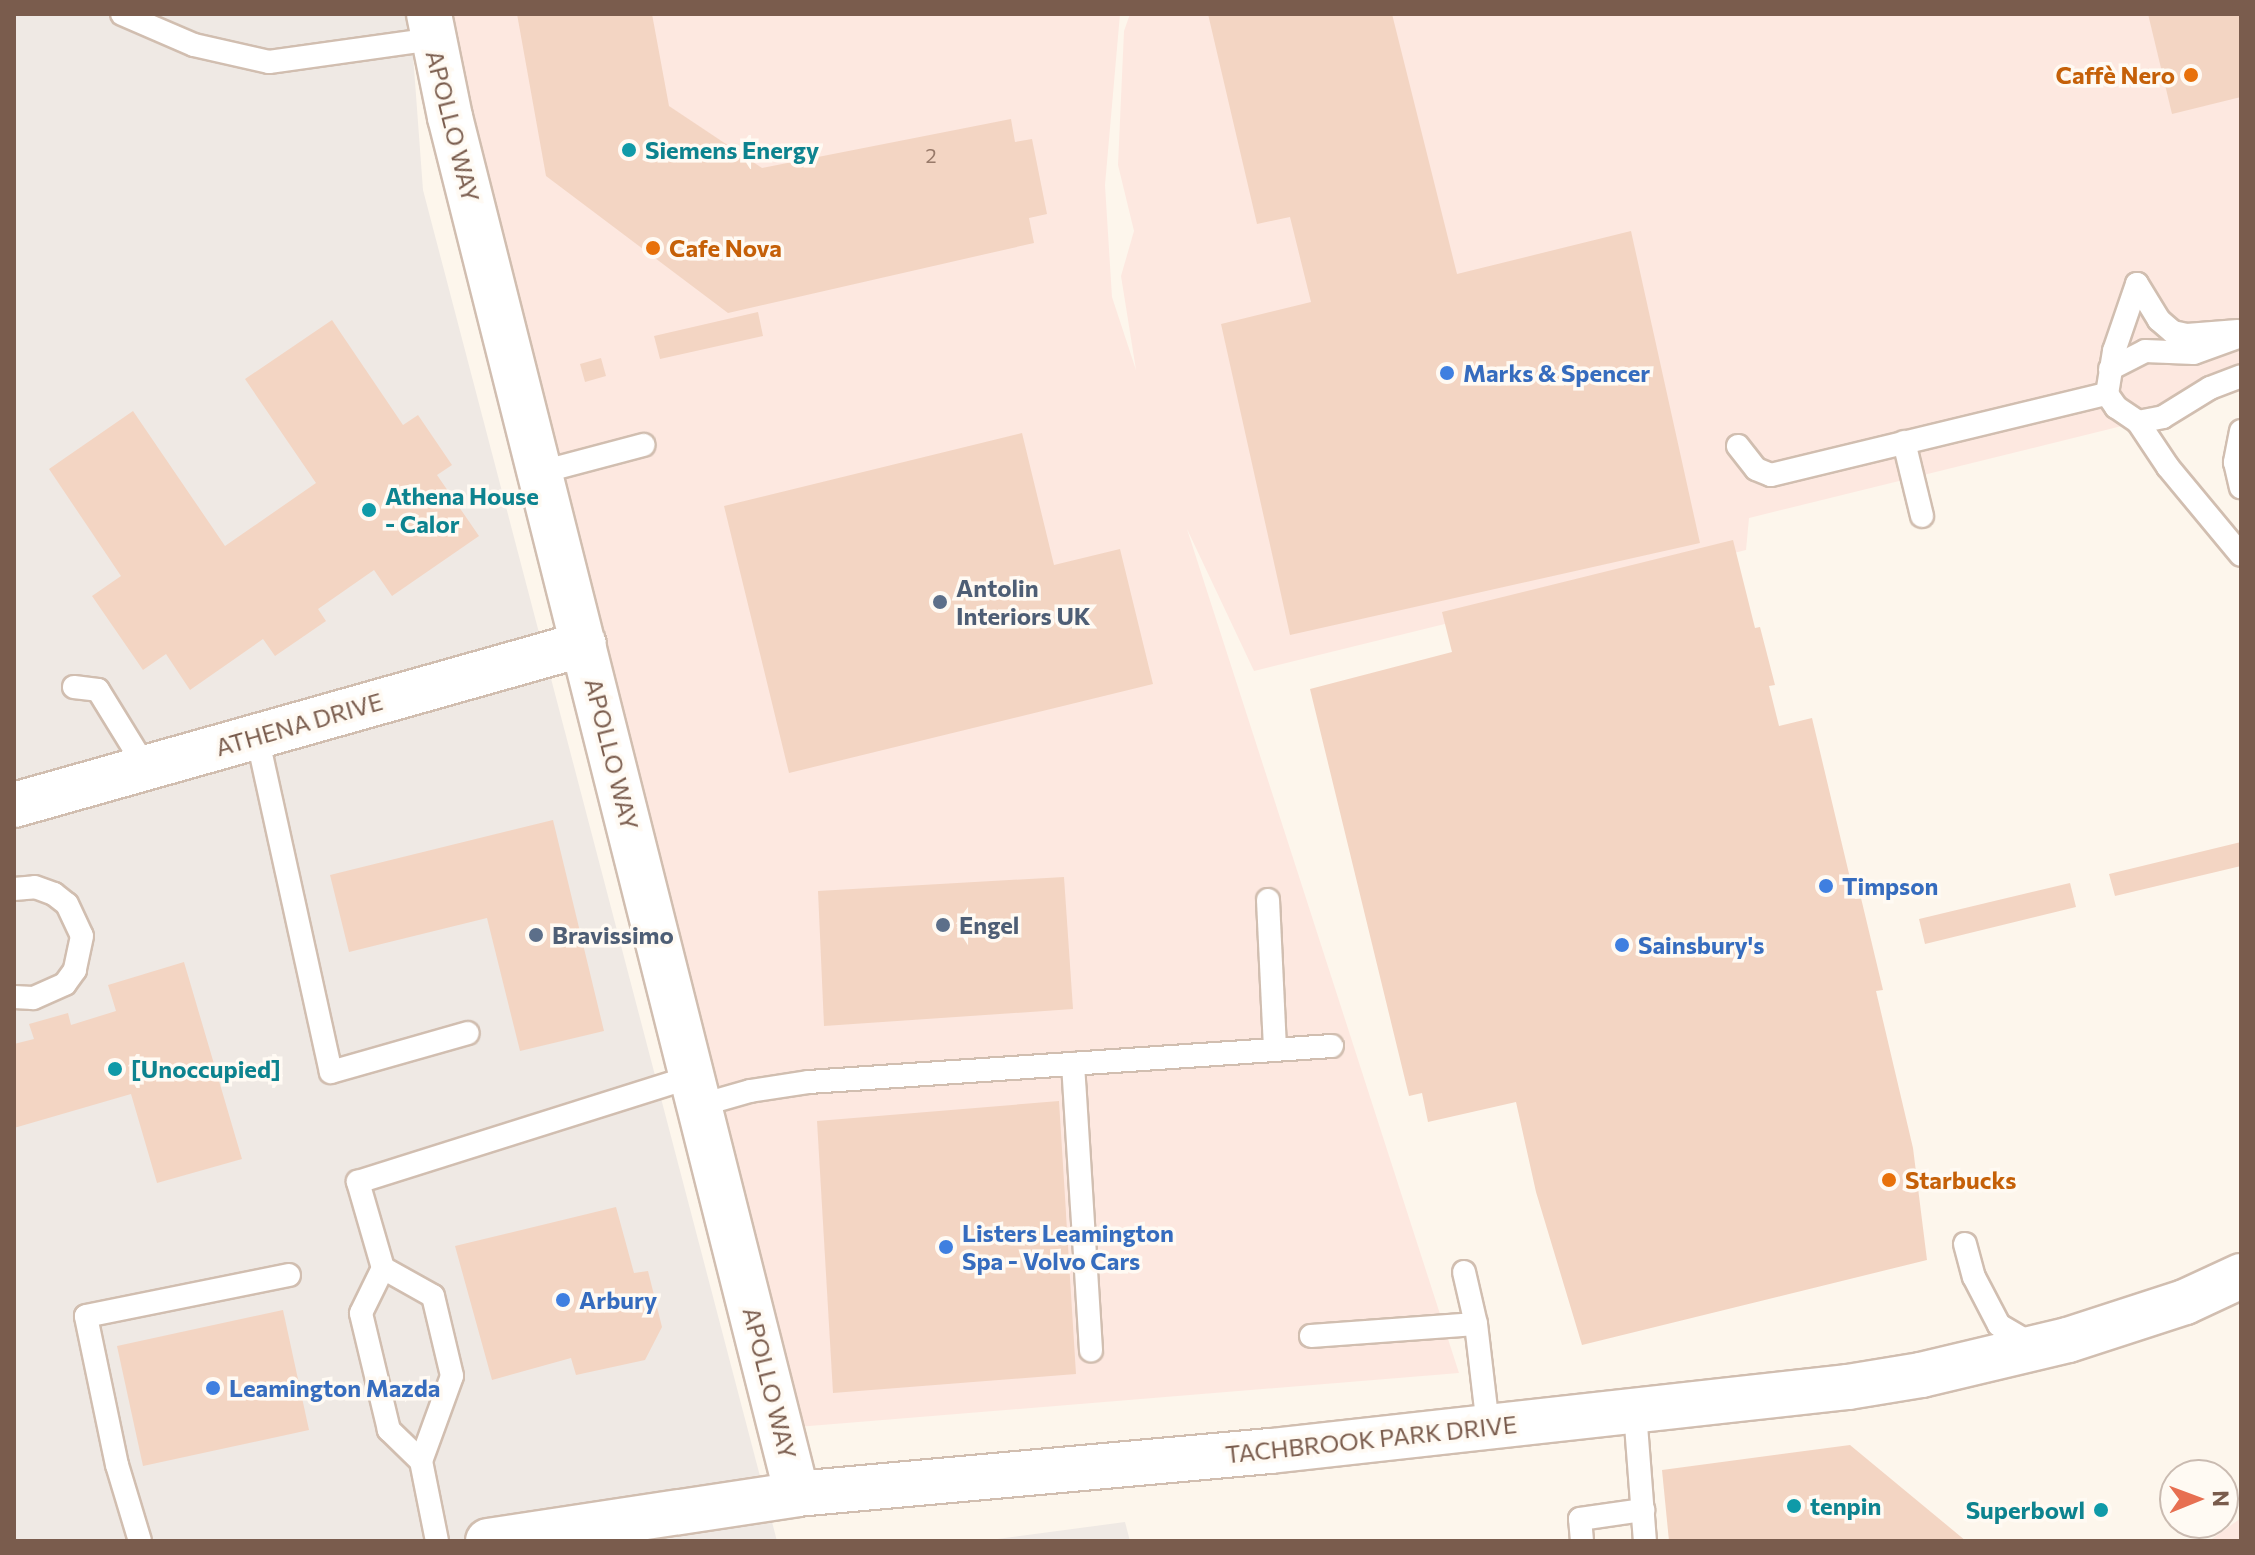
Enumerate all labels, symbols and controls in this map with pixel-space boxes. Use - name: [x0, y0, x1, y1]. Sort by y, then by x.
- street label: APOLLO WAY: [420, 47, 486, 205]
- place label: Caffè Nero: [2056, 61, 2175, 89]
- marker: Caffè Nero: [2182, 66, 2200, 84]
- place label: Siemens Energy: [645, 136, 819, 164]
- marker: Siemens Energy: [620, 141, 638, 159]
- house number: 2: [925, 143, 937, 167]
- place label: Cafe Nova: [669, 234, 782, 262]
- marker: Cafe Nova: [644, 239, 662, 257]
- place label: Marks & Spencer: [1463, 359, 1650, 387]
- marker: Marks & Spencer: [1438, 364, 1456, 382]
- place label: Athena House - Calor: [385, 482, 539, 538]
- marker: Athena House - Calor: [360, 501, 378, 519]
- place label: Antolin Interiors UK: [956, 574, 1091, 630]
- marker: Antolin Interiors UK: [931, 593, 949, 611]
- street label: APOLLO WAY: [579, 675, 645, 833]
- street label: ATHENA DRIVE: [212, 686, 386, 762]
- place label: Timpson: [1842, 872, 1938, 900]
- marker: Timpson: [1817, 877, 1835, 895]
- place label: Engel: [959, 911, 1019, 939]
- marker: Engel: [934, 916, 952, 934]
- place label: Bravissimo: [552, 921, 674, 949]
- marker: Bravissimo: [527, 926, 545, 944]
- place label: Sainsbury's: [1638, 931, 1764, 959]
- marker: Sainsbury's: [1613, 936, 1631, 954]
- place label: [Unoccupied]: [131, 1055, 281, 1083]
- marker: [Unoccupied]: [106, 1060, 124, 1078]
- place label: Starbucks: [1905, 1166, 2016, 1194]
- marker: Starbucks: [1880, 1171, 1898, 1189]
- place label: Listers Leamington Spa - Volvo Cars: [962, 1219, 1174, 1275]
- marker: Listers Leamington Spa - Volvo Cars: [937, 1238, 955, 1256]
- place label: Arbury: [579, 1286, 657, 1314]
- marker: Arbury: [554, 1291, 572, 1309]
- street label: APOLLO WAY: [737, 1304, 803, 1462]
- place label: Leamington Mazda: [229, 1374, 440, 1402]
- marker: Leamington Mazda: [204, 1379, 222, 1397]
- street label: TACHBROOK PARK DRIVE: [1224, 1409, 1518, 1469]
- north arrow: [2159, 1459, 2239, 1539]
- text: N: [2208, 1490, 2235, 1507]
- place label: tenpin: [1810, 1492, 1881, 1520]
- place label: Superbowl: [1966, 1496, 2085, 1524]
- marker: tenpin: [1785, 1497, 1803, 1515]
- marker: Superbowl: [2092, 1501, 2110, 1519]

